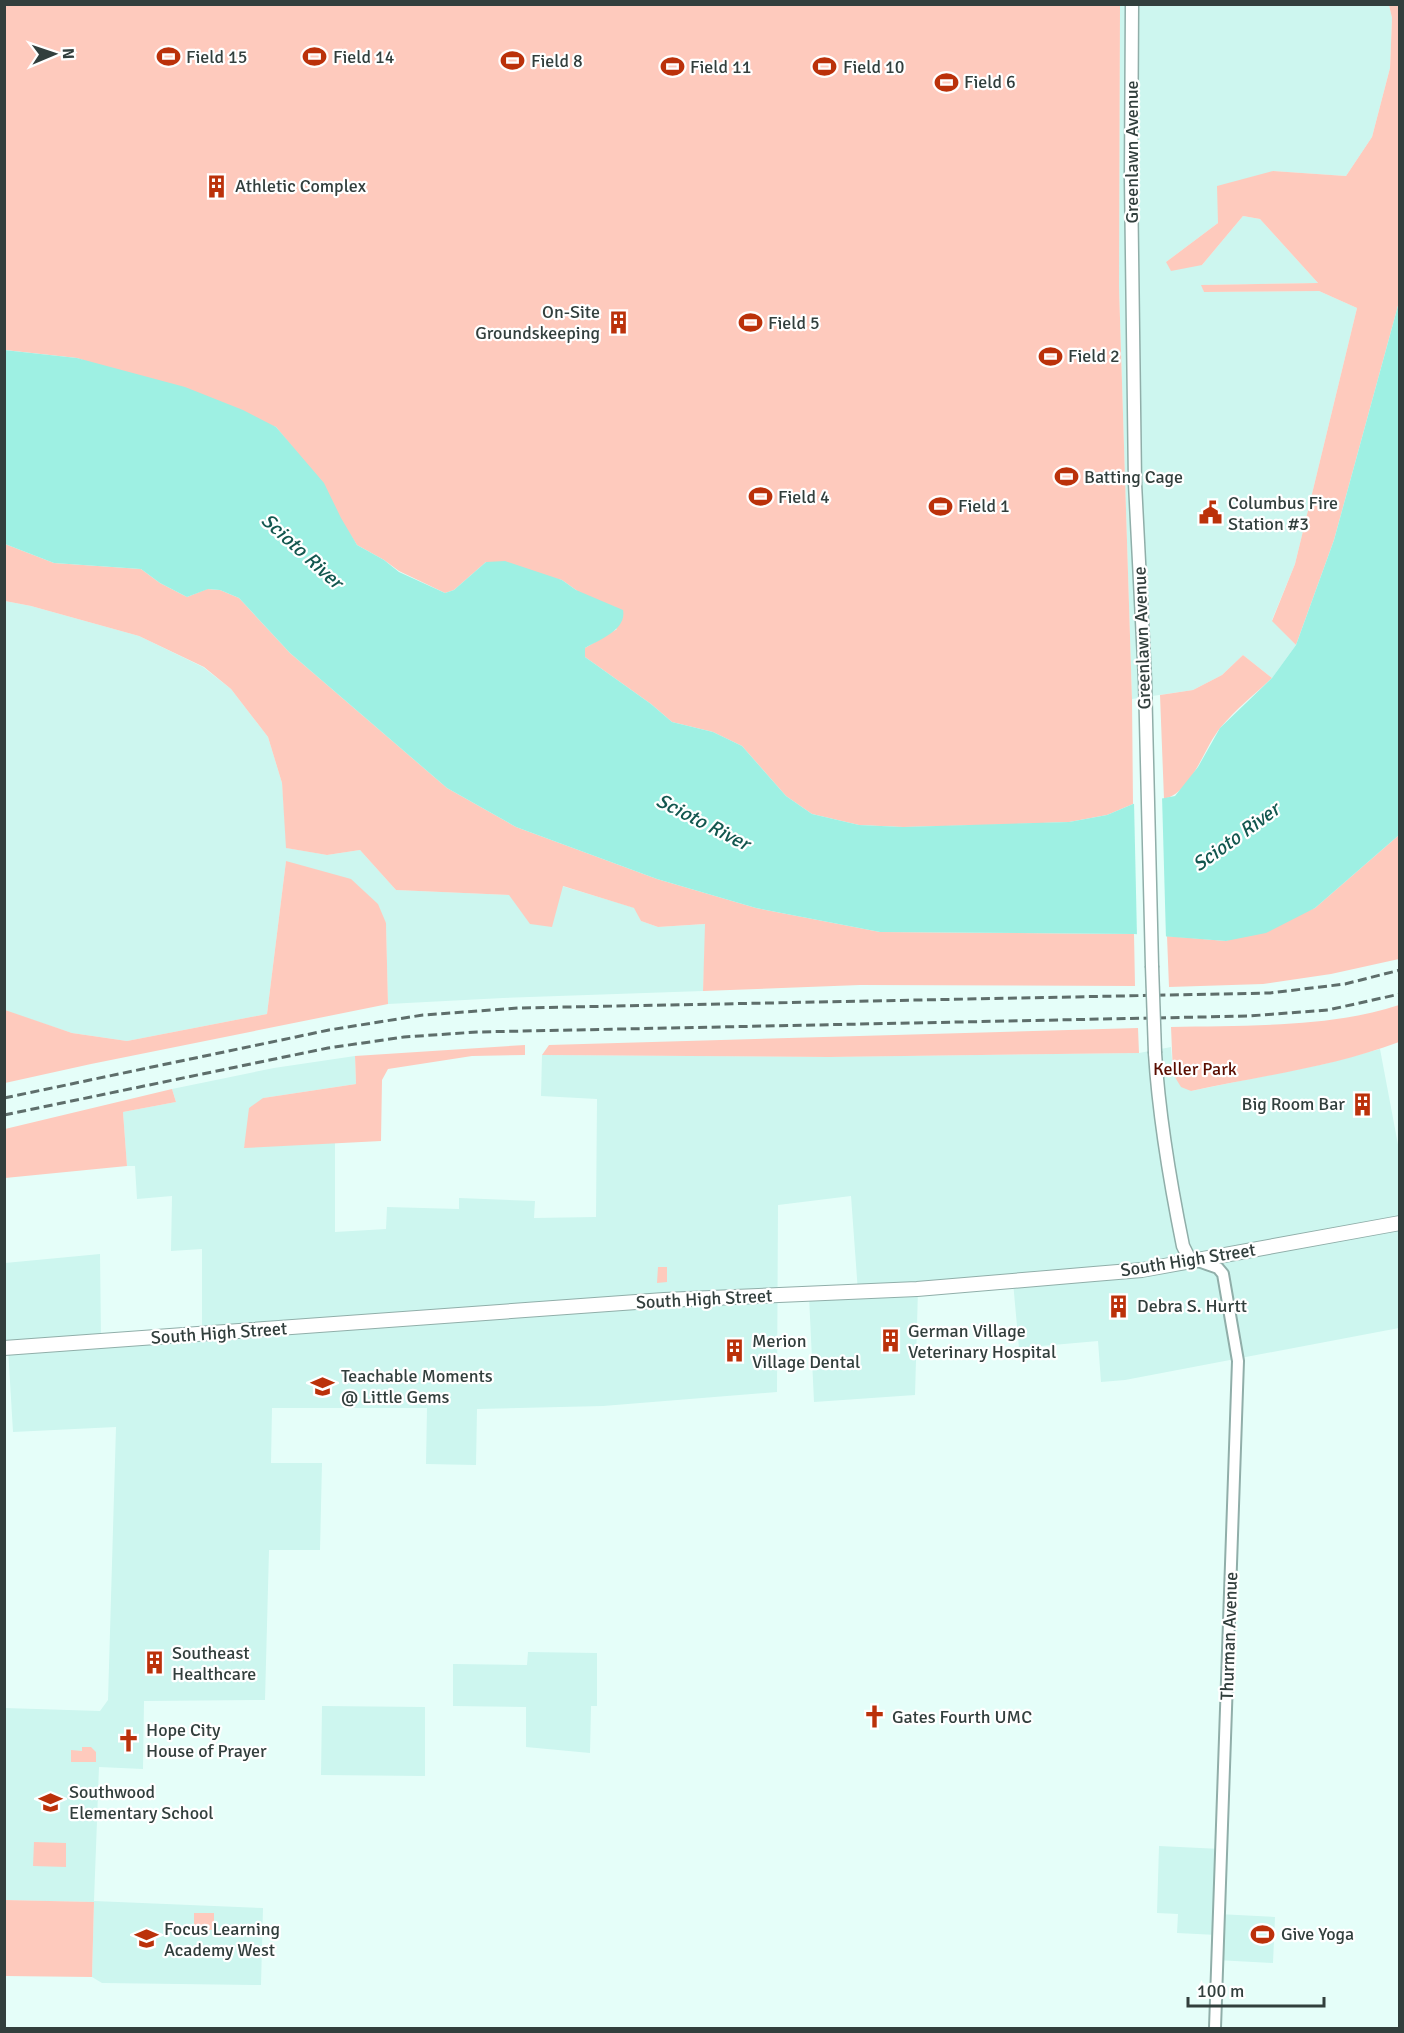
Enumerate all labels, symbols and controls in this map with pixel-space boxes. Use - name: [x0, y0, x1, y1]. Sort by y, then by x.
- north arrow: [24, 24, 84, 84]
- sports icon: Field 15: [155, 44, 181, 70]
- sports icon: Field 14: [302, 44, 328, 70]
- place label: Field 15: [186, 46, 247, 68]
- place label: Field 14: [333, 46, 395, 68]
- text: N: [58, 48, 78, 59]
- sports icon: Field 8: [500, 48, 526, 74]
- place label: Field 8: [531, 50, 583, 72]
- sports icon: Field 11: [659, 54, 685, 80]
- sports icon: Field 10: [812, 54, 838, 80]
- place label: Field 11: [690, 56, 751, 78]
- place label: Field 10: [843, 56, 904, 78]
- sports icon: Field 6: [933, 69, 959, 95]
- place label: Field 6: [964, 71, 1016, 93]
- street label: Greenlawn Avenue: [1121, 80, 1143, 224]
- building icon: Athletic Complex: [204, 173, 230, 199]
- place label: Athletic Complex: [235, 175, 367, 197]
- place label: On-Site Groundskeeping: [475, 301, 600, 344]
- building icon: On-Site Groundskeeping: [605, 309, 631, 335]
- sports icon: Field 5: [737, 310, 763, 336]
- place label: Field 5: [768, 312, 820, 334]
- sports icon: Field 2: [1037, 343, 1063, 369]
- place label: Field 2: [1068, 345, 1120, 367]
- sports icon: Batting Cage: [1053, 464, 1079, 490]
- place label: Batting Cage: [1084, 466, 1183, 488]
- sports icon: Field 4: [747, 484, 773, 510]
- place label: Field 4: [778, 486, 830, 508]
- place label: Columbus Fire Station #3: [1228, 492, 1338, 535]
- sports icon: Field 1: [927, 493, 953, 519]
- place label: Field 1: [958, 495, 1010, 517]
- public building icon: Columbus Fire Station #3: [1197, 500, 1223, 526]
- water label: Scioto River: [256, 508, 350, 596]
- street label: Greenlawn Avenue: [1129, 566, 1155, 710]
- water label: Scioto River: [652, 788, 756, 857]
- water label: Scioto River: [1188, 796, 1287, 877]
- park label: Keller Park: [1153, 1058, 1237, 1080]
- building icon: Big Room Bar: [1350, 1091, 1376, 1117]
- place label: Big Room Bar: [1242, 1093, 1345, 1115]
- street label: South High Street: [1119, 1238, 1257, 1282]
- street label: South High Street: [635, 1284, 773, 1314]
- building icon: Debra S. Hurtt: [1106, 1293, 1132, 1319]
- place label: Debra S. Hurtt: [1137, 1295, 1247, 1317]
- street label: South High Street: [150, 1317, 288, 1349]
- place label: German Village Veterinary Hospital: [908, 1320, 1056, 1363]
- building icon: German Village Veterinary Hospital: [877, 1328, 903, 1354]
- place label: Merion Village Dental: [752, 1330, 860, 1373]
- building icon: Merion Village Dental: [721, 1338, 747, 1364]
- place label: Teachable Moments @ Little Gems: [341, 1365, 493, 1408]
- school or university icon: Teachable Moments @ Little Gems: [310, 1373, 336, 1399]
- street label: Thurman Avenue: [1216, 1571, 1242, 1701]
- place label: Southeast Healthcare: [172, 1642, 256, 1685]
- building icon: Southeast Healthcare: [141, 1650, 167, 1676]
- church icon: Gates Fourth UMC: [861, 1704, 887, 1730]
- place label: Gates Fourth UMC: [892, 1706, 1032, 1728]
- place label: Hope City House of Prayer: [146, 1719, 267, 1762]
- church icon: Hope City House of Prayer: [115, 1727, 141, 1753]
- place label: Southwood Elementary School: [69, 1781, 214, 1824]
- school or university icon: Southwood Elementary School: [38, 1789, 64, 1815]
- place label: Focus Learning Academy West: [164, 1918, 280, 1961]
- sports icon: Give Yoga: [1250, 1921, 1276, 1947]
- place label: Give Yoga: [1281, 1923, 1354, 1945]
- school or university icon: Focus Learning Academy West: [133, 1926, 159, 1952]
- scale bar: [1188, 1970, 1324, 2008]
- text: 100 m: [1197, 1980, 1244, 2002]

